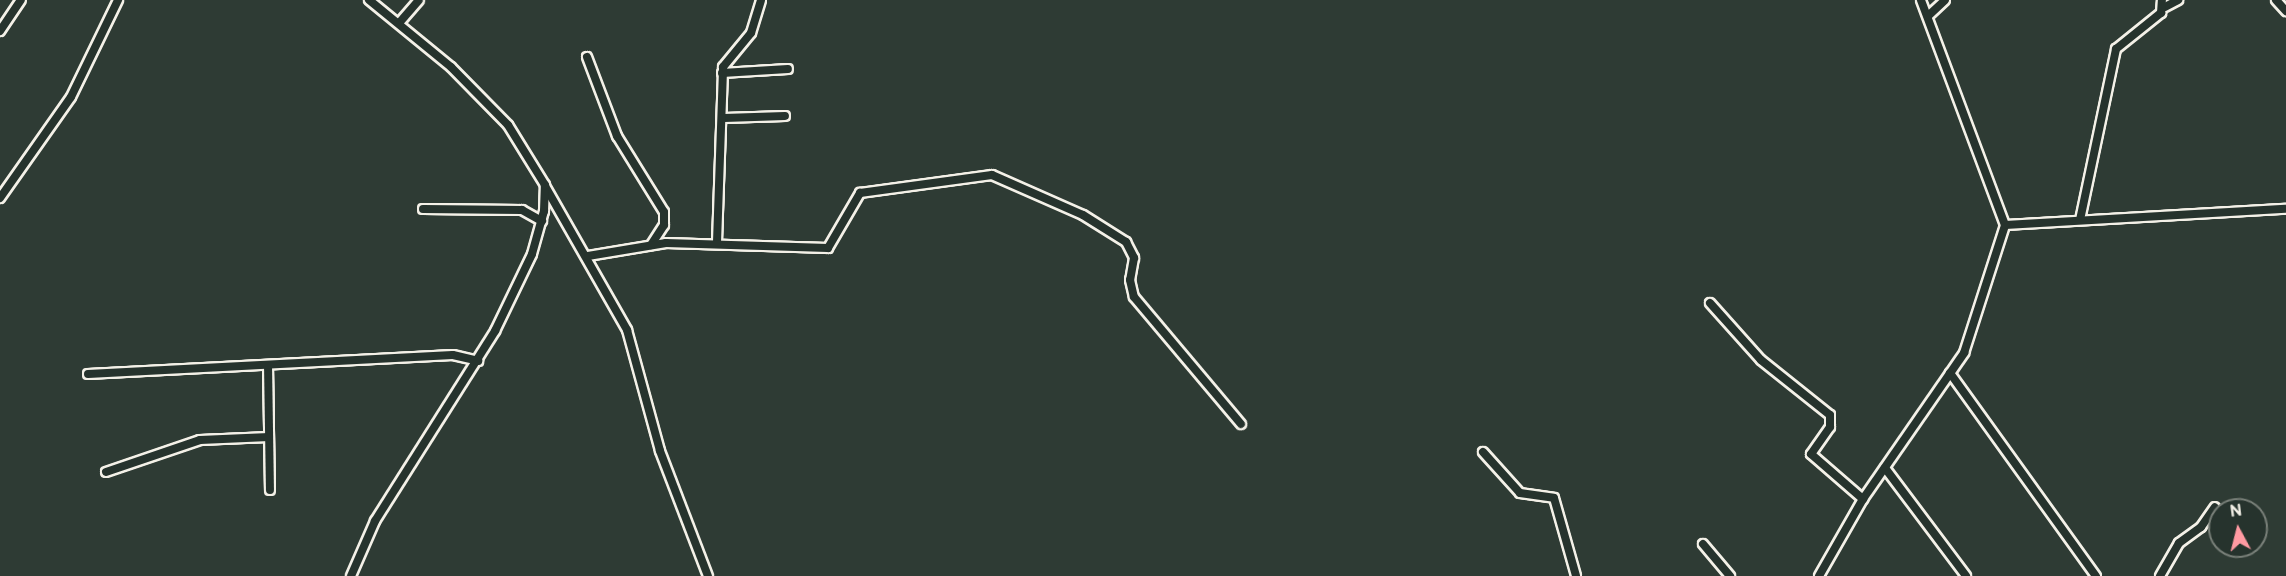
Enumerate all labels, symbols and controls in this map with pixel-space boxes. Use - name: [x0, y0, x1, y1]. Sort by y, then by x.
- north arrow: [2208, 498, 2268, 558]
- text: N: [2229, 501, 2243, 522]

